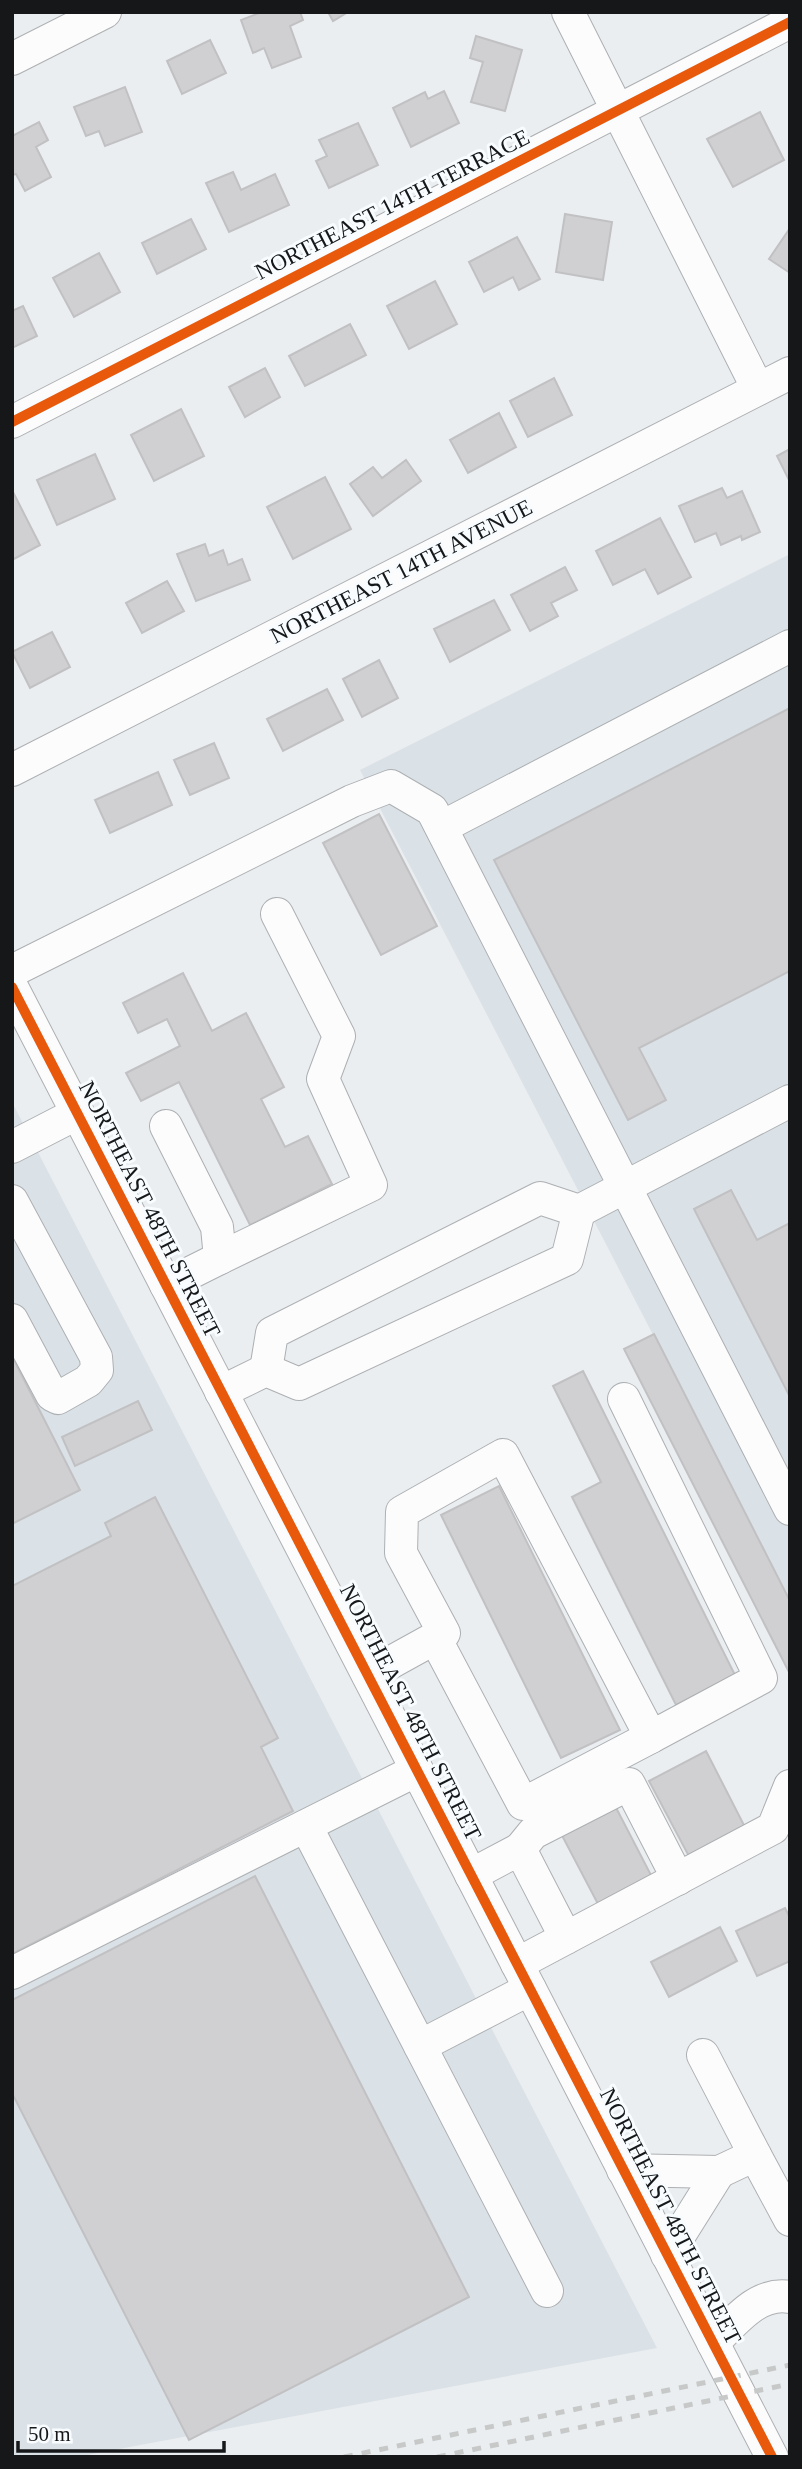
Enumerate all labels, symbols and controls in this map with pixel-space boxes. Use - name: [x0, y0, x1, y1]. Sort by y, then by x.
- street label: NORTHEAST 14TH TERRACE: [251, 124, 534, 285]
- street label: NORTHEAST 14TH AVENUE: [266, 494, 536, 649]
- street label: NORTHEAST 48TH STREET: [74, 1077, 225, 1342]
- street label: NORTHEAST 48TH STREET: [335, 1580, 486, 1845]
- street label: NORTHEAST 48TH STREET: [595, 2084, 746, 2349]
- scale bar: [18, 2410, 224, 2454]
- text: 50 m: [28, 2422, 71, 2446]

